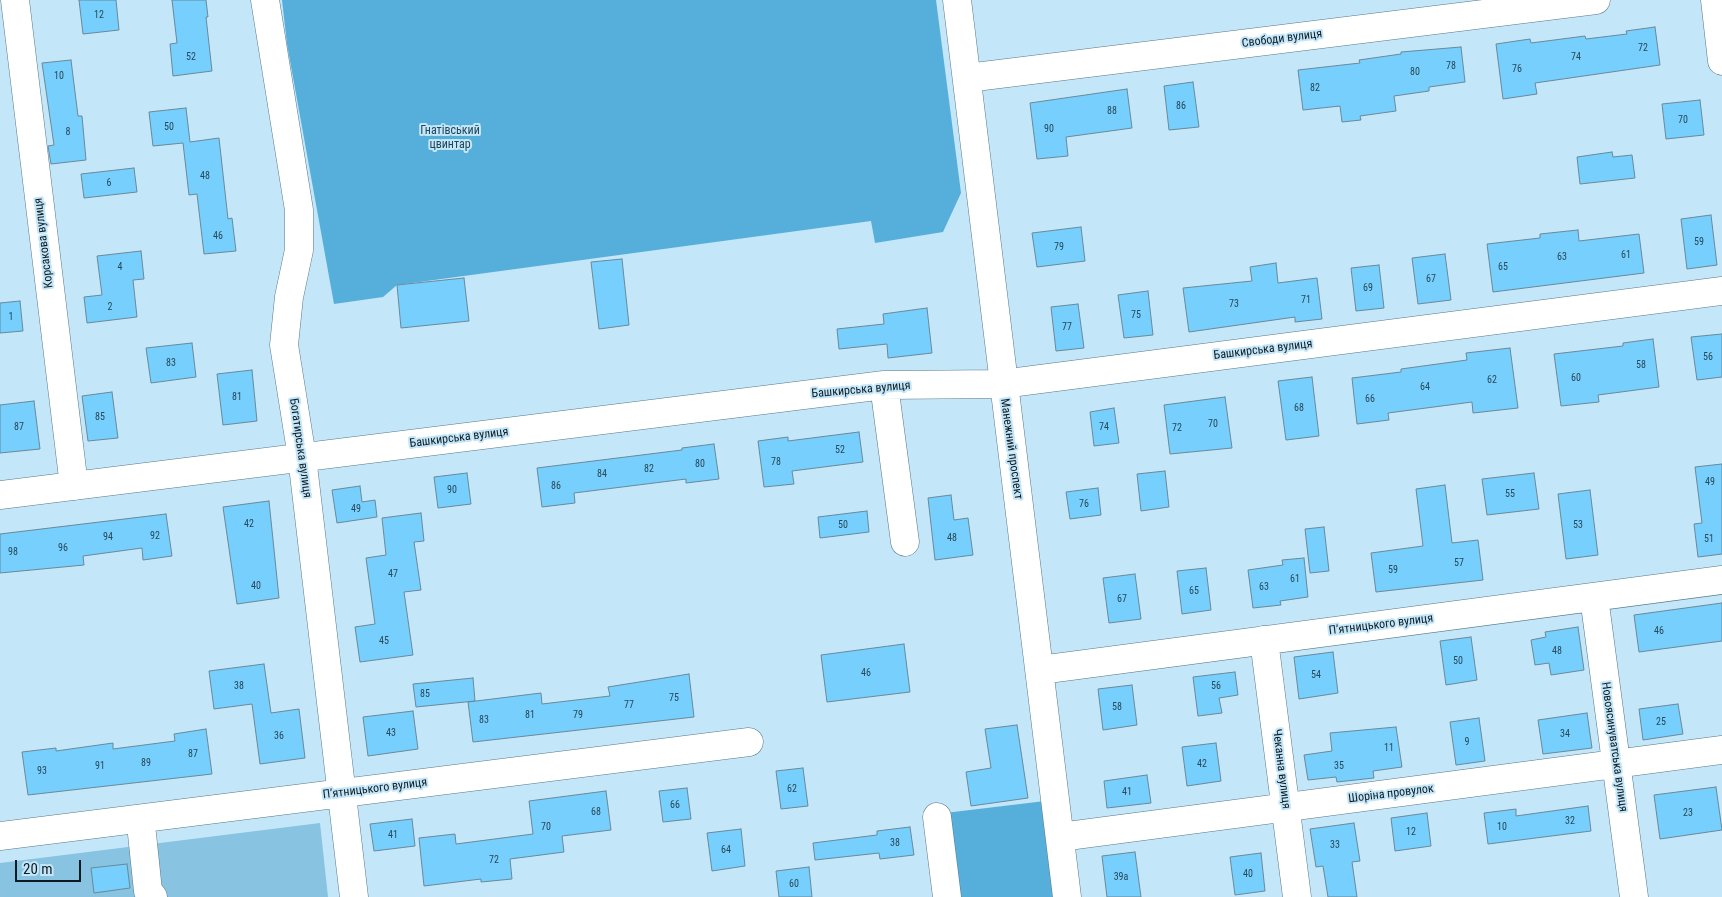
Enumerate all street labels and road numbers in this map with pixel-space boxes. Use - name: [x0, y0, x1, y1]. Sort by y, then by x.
- street label: Свободи вулиця: [1241, 27, 1323, 51]
- street label: Корсакова вулиця: [31, 197, 57, 289]
- street label: Башкирська вулиця: [1213, 337, 1313, 363]
- street label: Башкирська вулиця: [811, 379, 911, 401]
- street label: Богатирська вулиця: [286, 397, 314, 499]
- street label: Манежний проспект: [997, 398, 1025, 500]
- street label: Башкирська вулиця: [409, 425, 509, 451]
- street label: П’ятницького вулиця: [1328, 611, 1434, 639]
- street label: Новоясинуватська вулиця: [1598, 681, 1630, 813]
- street label: Чеканна вулиця: [1269, 728, 1293, 810]
- street label: П’ятницького вулиця: [322, 775, 428, 803]
- street label: Шоріна провулок: [1348, 782, 1434, 806]

